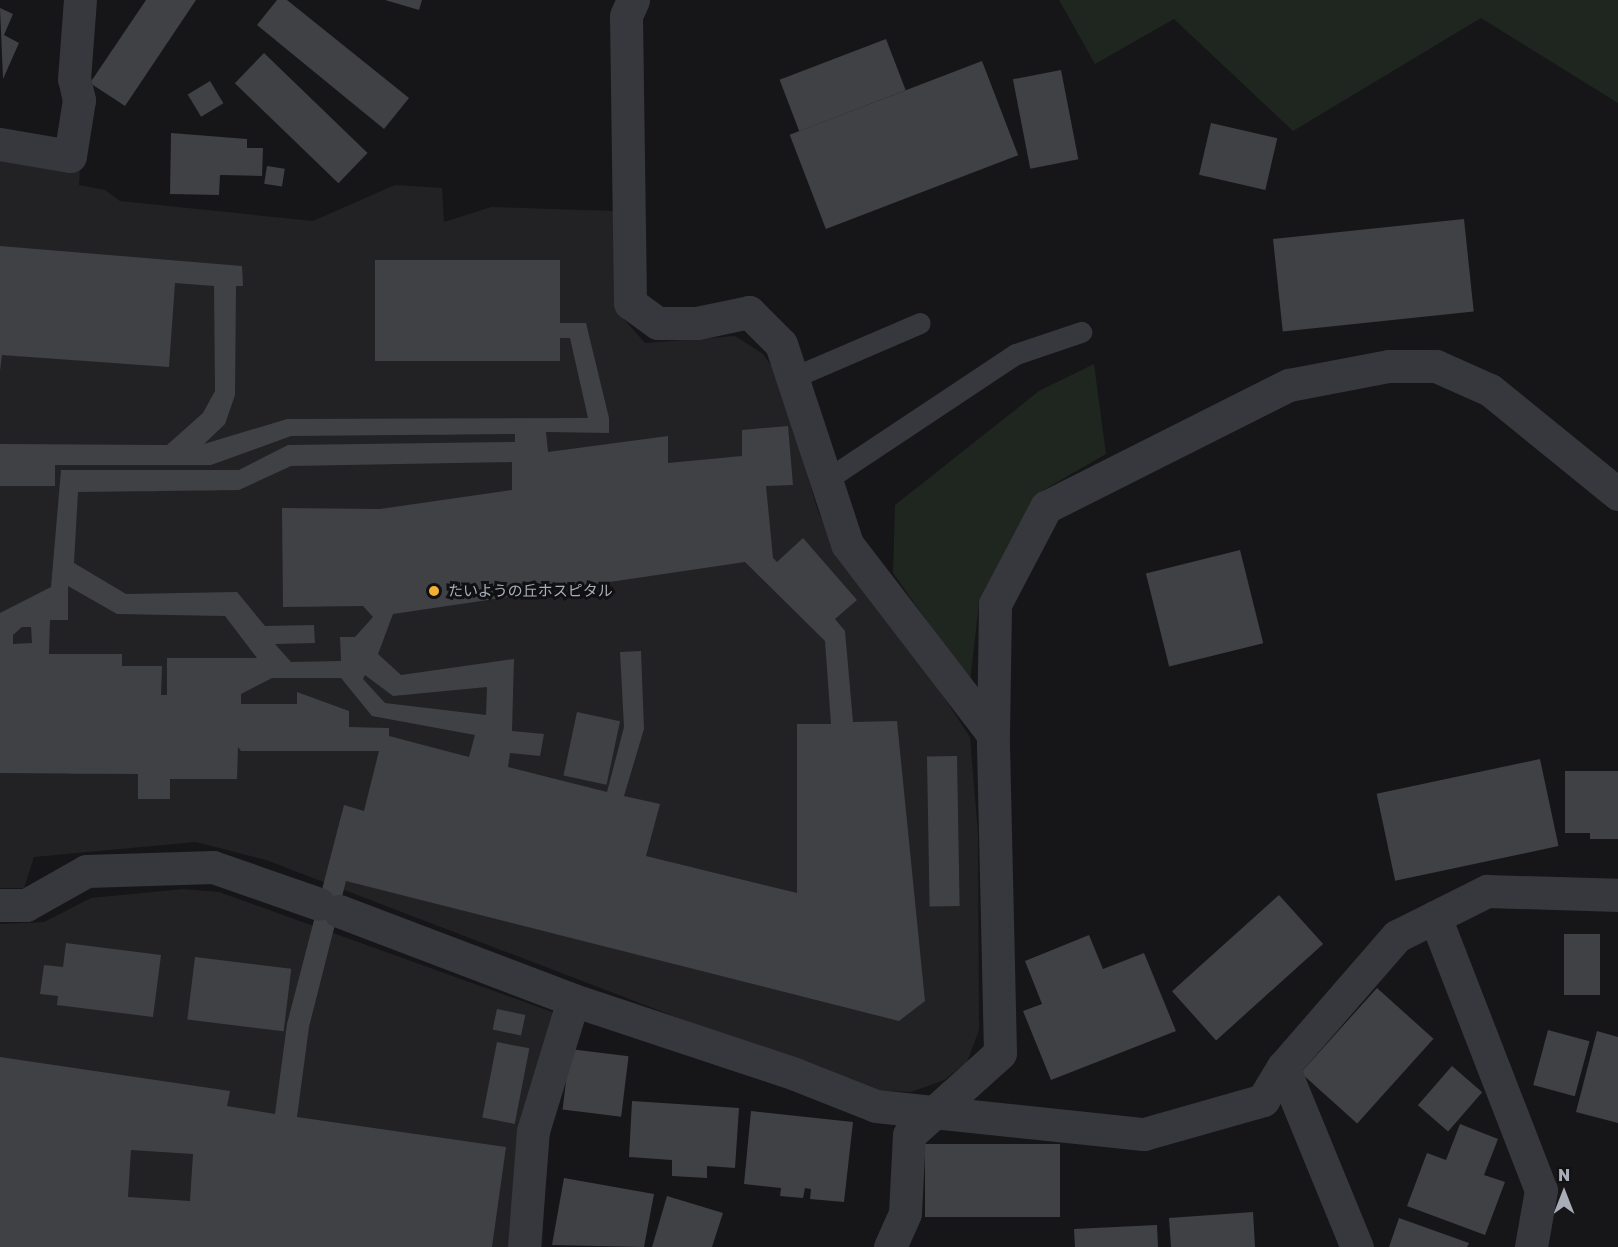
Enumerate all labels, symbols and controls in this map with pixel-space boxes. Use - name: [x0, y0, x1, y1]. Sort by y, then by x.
- marker: たいようの丘ホスピタル: [425, 582, 443, 600]
- place label: たいようの丘ホスピタル: [448, 582, 613, 600]
- north arrow: [1534, 1163, 1594, 1223]
- text: N: [1558, 1165, 1570, 1185]

